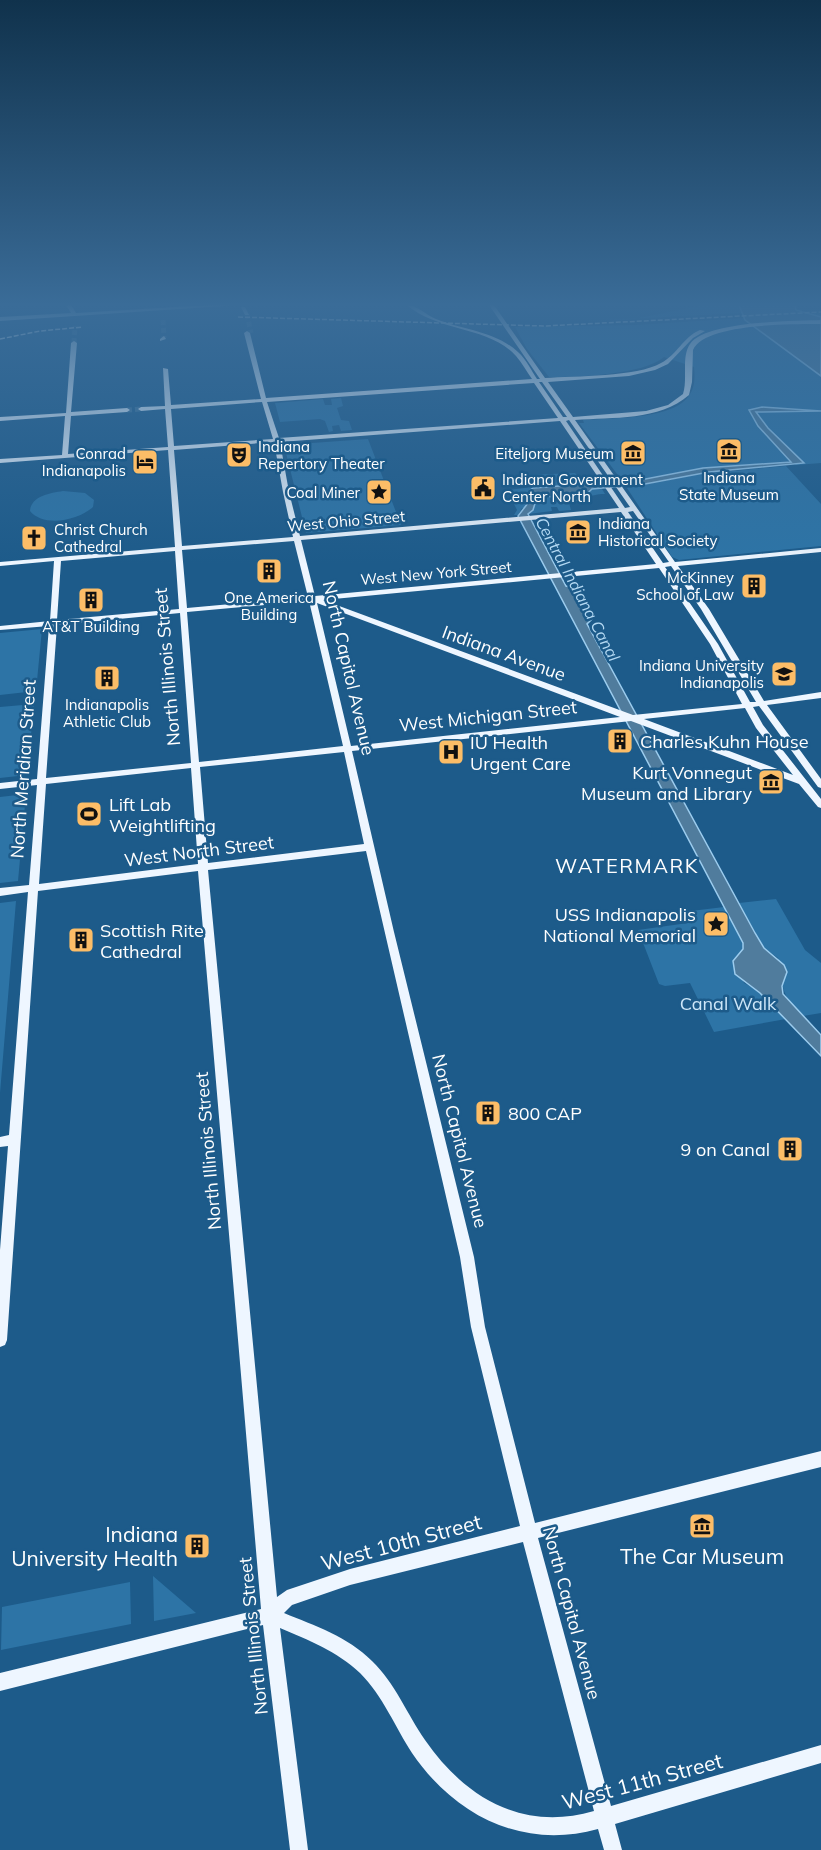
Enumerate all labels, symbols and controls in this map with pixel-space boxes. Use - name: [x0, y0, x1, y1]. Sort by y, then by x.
- museum icon: Indiana State Museum: [714, 436, 744, 466]
- place label: Indiana Repertory Theater: [258, 437, 385, 473]
- museum icon: Eiteljorg Museum: [618, 438, 648, 468]
- theatre icon: Indiana Repertory Theater: [224, 440, 254, 470]
- place label: Conrad Indianapolis: [42, 444, 126, 480]
- place label: Eiteljorg Museum: [495, 444, 614, 463]
- hotel icon: Conrad Indianapolis: [130, 447, 160, 477]
- place label: Indiana State Museum: [679, 468, 779, 504]
- place label: Indiana Government Center North: [502, 470, 643, 506]
- public building icon: Indiana Government Center North: [468, 473, 498, 503]
- place icon: Coal Miner: [364, 477, 394, 507]
- place label: Coal Miner: [286, 483, 361, 502]
- street label: West Ohio Street: [286, 506, 406, 536]
- water label: Central Indiana Canal: [532, 514, 625, 665]
- place label: Indiana Historical Society: [598, 514, 717, 550]
- museum icon: Indiana Historical Society: [563, 517, 593, 547]
- place label: Christ Church Cathedral: [54, 520, 148, 556]
- church icon: Christ Church Cathedral: [19, 523, 49, 553]
- building icon: One America Building: [254, 556, 284, 586]
- street label: West New York Street: [360, 557, 512, 589]
- place label: McKinney School of Law: [636, 568, 734, 604]
- building icon: McKinney School of Law: [739, 571, 769, 601]
- street label: North Capitol Avenue: [318, 579, 380, 757]
- building icon: AT&T Building: [76, 585, 106, 615]
- street label: North Illinois Street: [149, 587, 185, 747]
- place label: One America Building: [224, 588, 314, 624]
- place label: AT&T Building: [42, 617, 140, 636]
- street label: Indiana Avenue: [439, 620, 569, 686]
- place label: Indiana University Indianapolis: [639, 656, 764, 692]
- school or university icon: Indiana University Indianapolis: [769, 659, 799, 689]
- building icon: Indianapolis Athletic Club: [92, 663, 122, 693]
- street label: North Meridian Street: [5, 679, 41, 859]
- place label: Indianapolis Athletic Club: [63, 695, 151, 731]
- street label: West Michigan Street: [398, 695, 578, 737]
- building icon: Charles Kuhn House: [605, 726, 635, 756]
- place label: Charles Kuhn House: [640, 730, 808, 753]
- place label: IU Health Urgent Care: [470, 731, 571, 775]
- hospital icon: IU Health Urgent Care: [436, 737, 466, 767]
- place label: Kurt Vonnegut Museum and Library: [581, 761, 752, 805]
- museum icon: Kurt Vonnegut Museum and Library: [756, 767, 786, 797]
- place label: Lift Lab Weightlifting: [109, 793, 216, 837]
- sports icon: Lift Lab Weightlifting: [74, 799, 104, 829]
- street label: West North Street: [123, 830, 275, 872]
- district label: WATERMARK: [555, 853, 699, 878]
- place label: USS Indianapolis National Memorial: [543, 903, 696, 947]
- place icon: USS Indianapolis National Memorial: [701, 909, 731, 939]
- place label: Scottish Rite Cathedral: [100, 919, 204, 963]
- building icon: Scottish Rite Cathedral: [66, 925, 96, 955]
- park label: Canal Walk: [680, 992, 777, 1015]
- street label: North Capitol Avenue: [427, 1052, 493, 1230]
- street label: North Illinois Street: [190, 1071, 226, 1231]
- building icon: 800 CAP: [473, 1098, 503, 1128]
- place label: 800 CAP: [508, 1102, 582, 1125]
- building icon: 9 on Canal: [775, 1134, 805, 1164]
- place label: 9 on Canal: [681, 1138, 770, 1161]
- street label: West 10th Street: [318, 1508, 484, 1576]
- museum icon: The Car Museum: [687, 1511, 717, 1541]
- place label: Indiana University Health: [11, 1521, 178, 1571]
- street label: North Capitol Avenue: [538, 1524, 606, 1702]
- building icon: Indiana University Health: [182, 1531, 212, 1561]
- place label: The Car Museum: [620, 1543, 784, 1569]
- street label: North Illinois Street: [233, 1556, 273, 1716]
- street label: West 11th Street: [559, 1747, 725, 1815]

